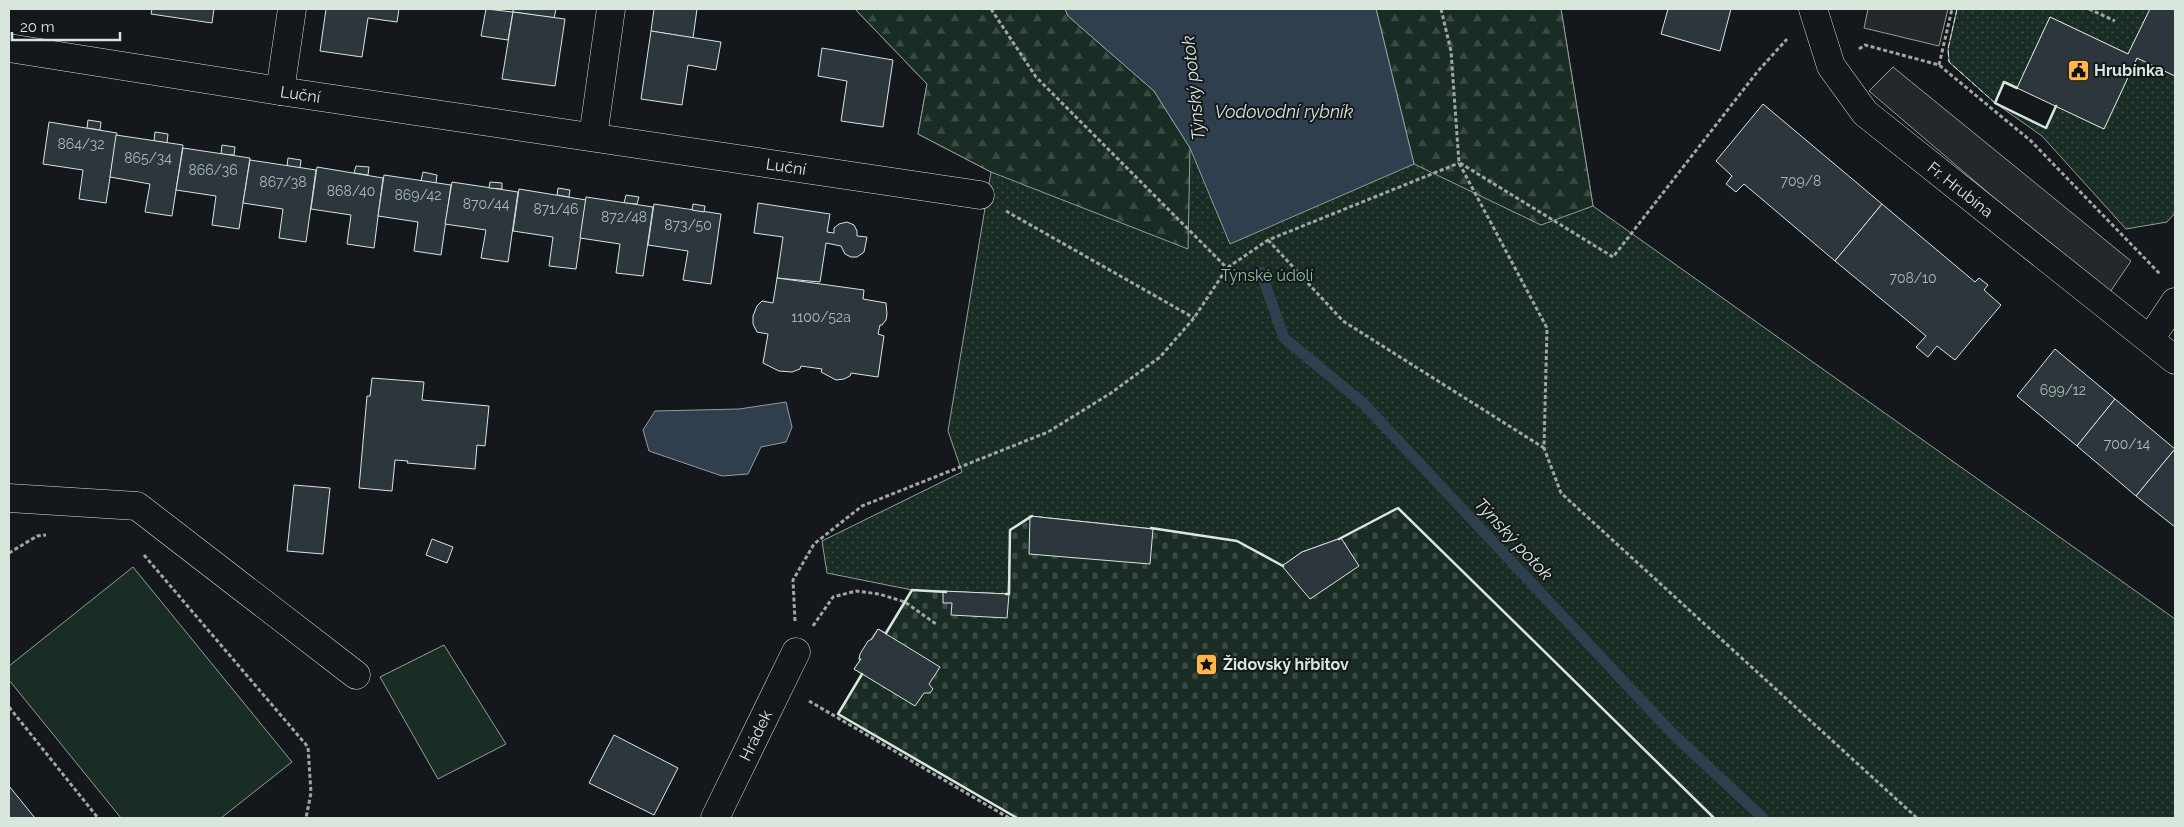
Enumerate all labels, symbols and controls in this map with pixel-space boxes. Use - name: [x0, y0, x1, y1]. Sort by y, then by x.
- scale bar: [12, 10, 120, 42]
- text: 20 m: [20, 18, 55, 36]
- water label: Týnský potok: [1177, 34, 1209, 141]
- public building icon: Hrubínka: [2066, 58, 2090, 82]
- place label: Hrubínka: [2094, 61, 2164, 80]
- street label: Luční: [279, 82, 322, 106]
- water label: Vodovodní rybník: [1215, 101, 1354, 122]
- house number: 864/32: [57, 136, 105, 152]
- house number: 865/34: [124, 150, 172, 166]
- street label: Luční: [765, 154, 808, 179]
- street label: Fr. Hrubína: [1924, 157, 1997, 221]
- house number: 866/36: [188, 162, 238, 178]
- house number: 709/8: [1781, 173, 1821, 189]
- house number: 867/38: [259, 174, 307, 190]
- house number: 868/40: [327, 183, 375, 199]
- house number: 869/42: [394, 187, 442, 203]
- house number: 870/44: [463, 196, 510, 212]
- house number: 871/46: [533, 201, 579, 217]
- house number: 872/48: [601, 209, 647, 225]
- house number: 873/50: [664, 217, 712, 233]
- park label: Týnské údolí: [1221, 266, 1314, 285]
- house number: 708/10: [1889, 270, 1937, 286]
- house number: 1100/52a: [791, 309, 851, 325]
- house number: 699/12: [2040, 382, 2086, 398]
- house number: 700/14: [2104, 436, 2150, 452]
- water label: Týnský potok: [1470, 493, 1558, 585]
- place icon: Židovský hřbitov: [1195, 652, 1219, 676]
- place label: Židovský hřbitov: [1223, 654, 1349, 674]
- street label: Hrádek: [735, 706, 776, 764]

